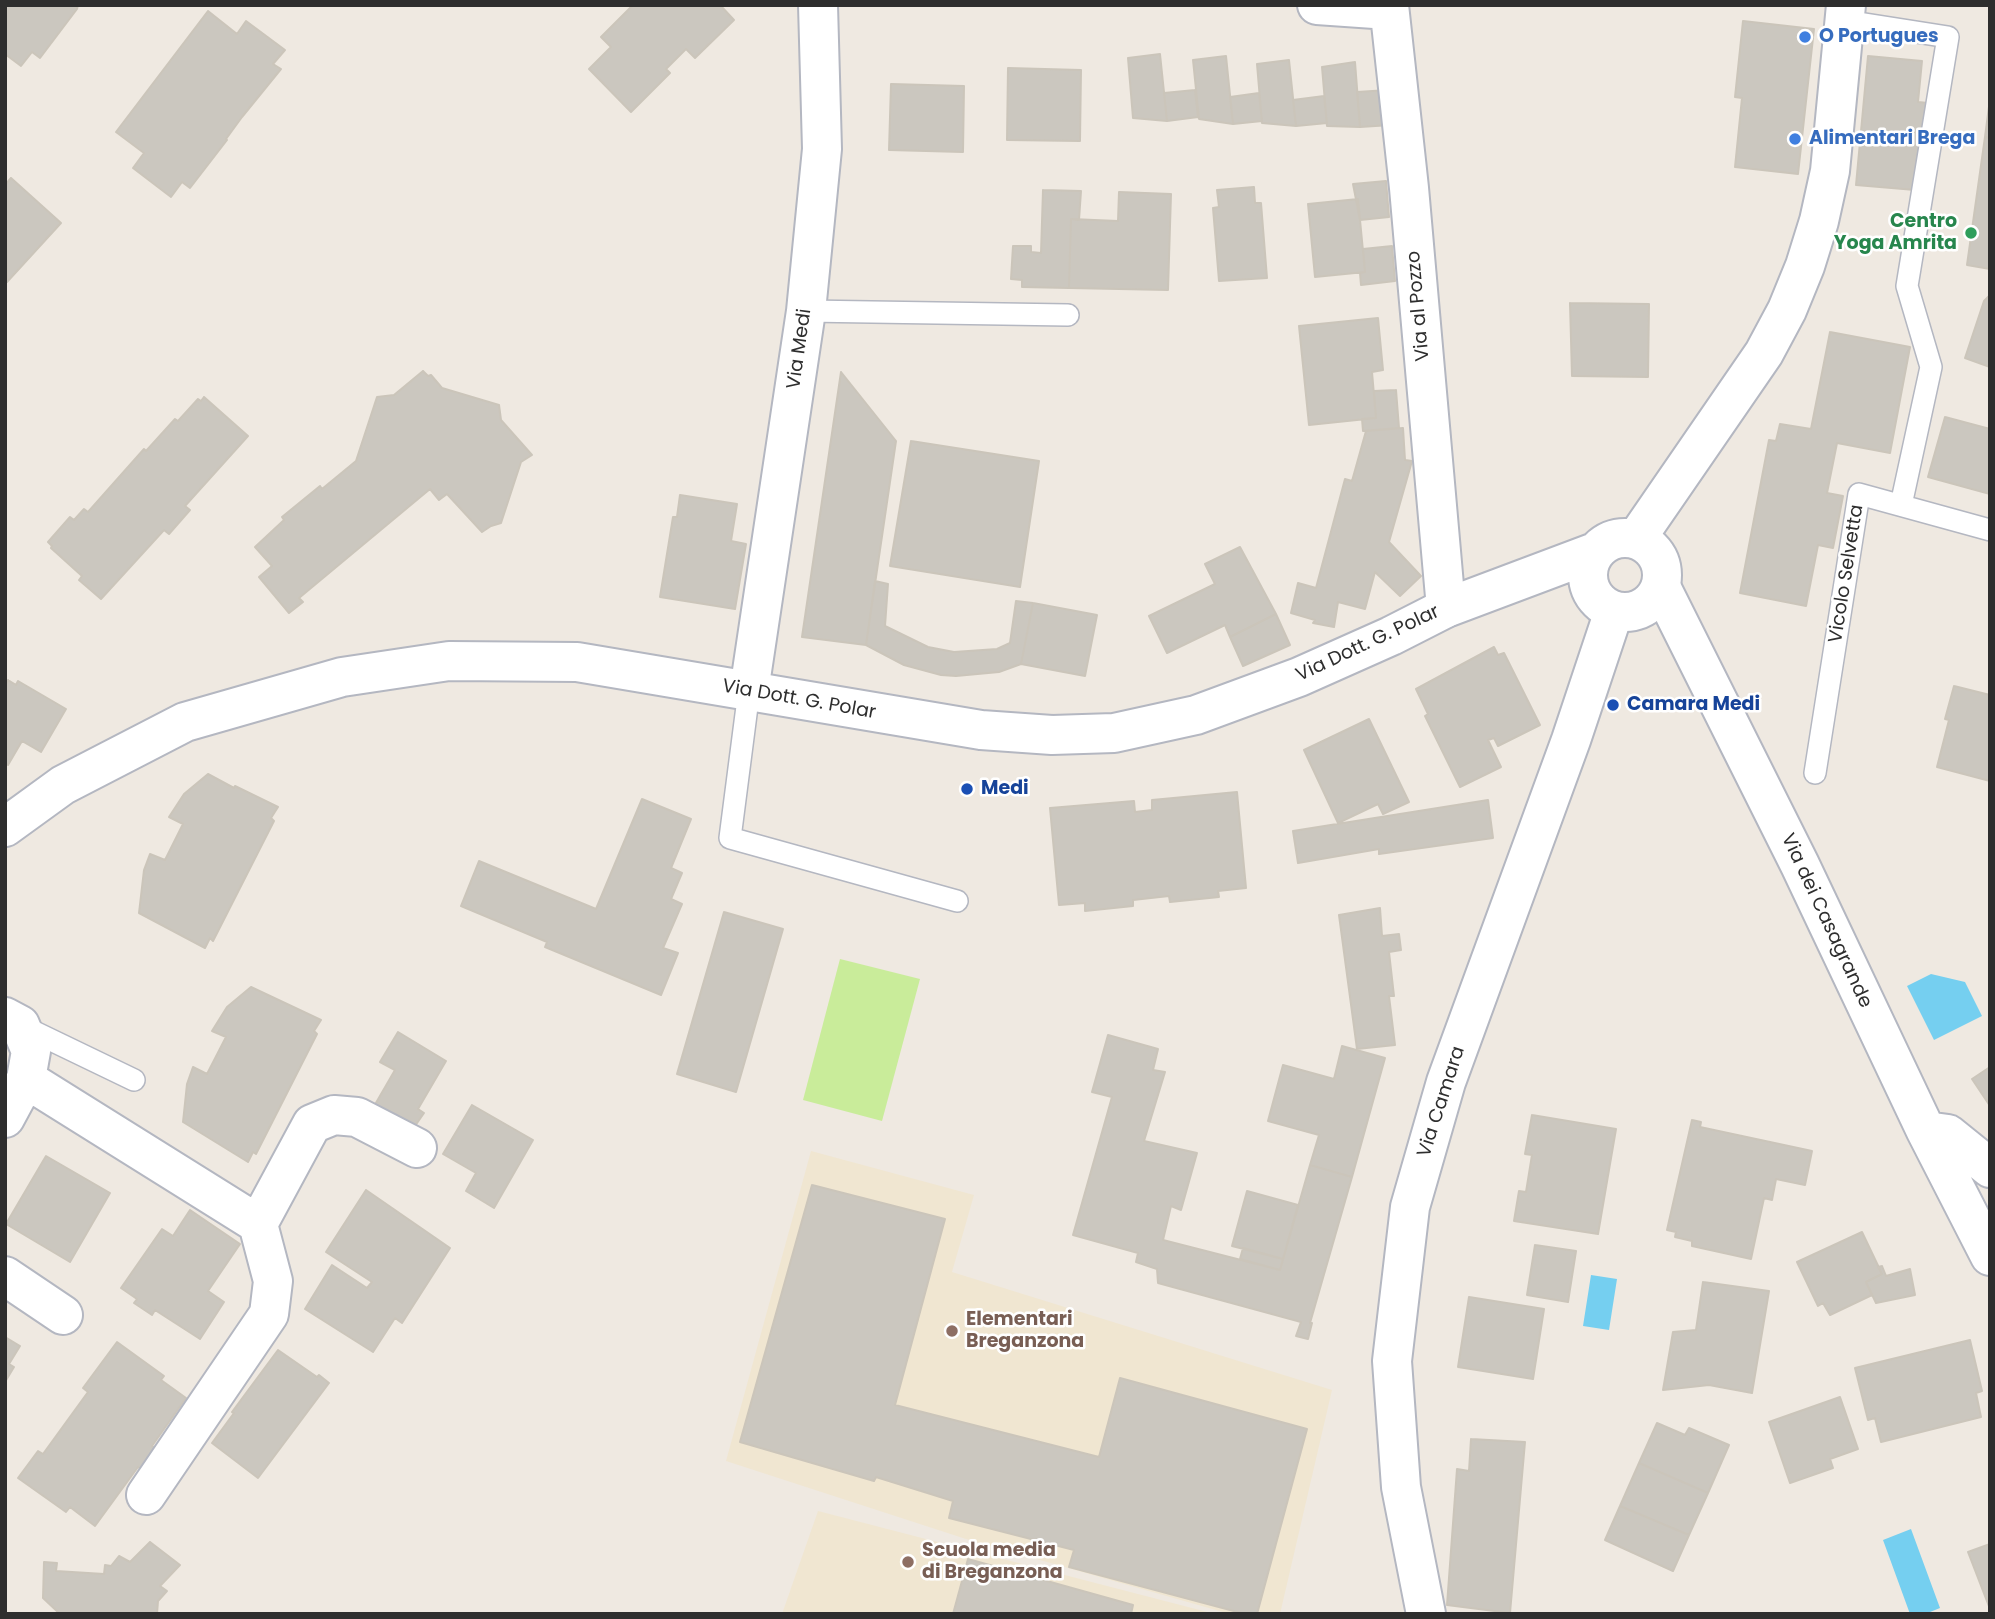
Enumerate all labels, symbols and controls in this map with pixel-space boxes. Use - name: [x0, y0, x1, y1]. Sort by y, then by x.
- place label: O Portugues: [1819, 26, 1939, 48]
- marker: O Portugues: [1797, 29, 1813, 45]
- place label: Alimentari Brega: [1809, 128, 1975, 150]
- marker: Alimentari Brega: [1787, 131, 1803, 147]
- place label: Centro Yoga Amrita: [1834, 211, 1957, 255]
- marker: Centro Yoga Amrita: [1963, 225, 1979, 241]
- street label: Via al Pozzo: [1403, 250, 1435, 362]
- street label: Via Medi: [783, 307, 817, 391]
- street label: Vicolo Selvetta: [1825, 503, 1869, 645]
- street label: Via Dott. G. Polar: [1293, 601, 1443, 687]
- street label: Via Dott. G. Polar: [720, 675, 878, 725]
- place label: Camara Medi: [1627, 694, 1760, 716]
- marker: Camara Medi: [1605, 697, 1621, 713]
- place label: Medi: [981, 778, 1029, 800]
- marker: Medi: [959, 781, 975, 797]
- street label: Via dei Casagrande: [1776, 830, 1876, 1012]
- street label: Via Camara: [1413, 1044, 1471, 1160]
- place label: Elementari Breganzona: [966, 1309, 1084, 1353]
- marker: Elementari Breganzona: [944, 1323, 960, 1339]
- place label: Scuola media di Breganzona: [922, 1540, 1063, 1584]
- marker: Scuola media di Breganzona: [900, 1554, 916, 1570]

